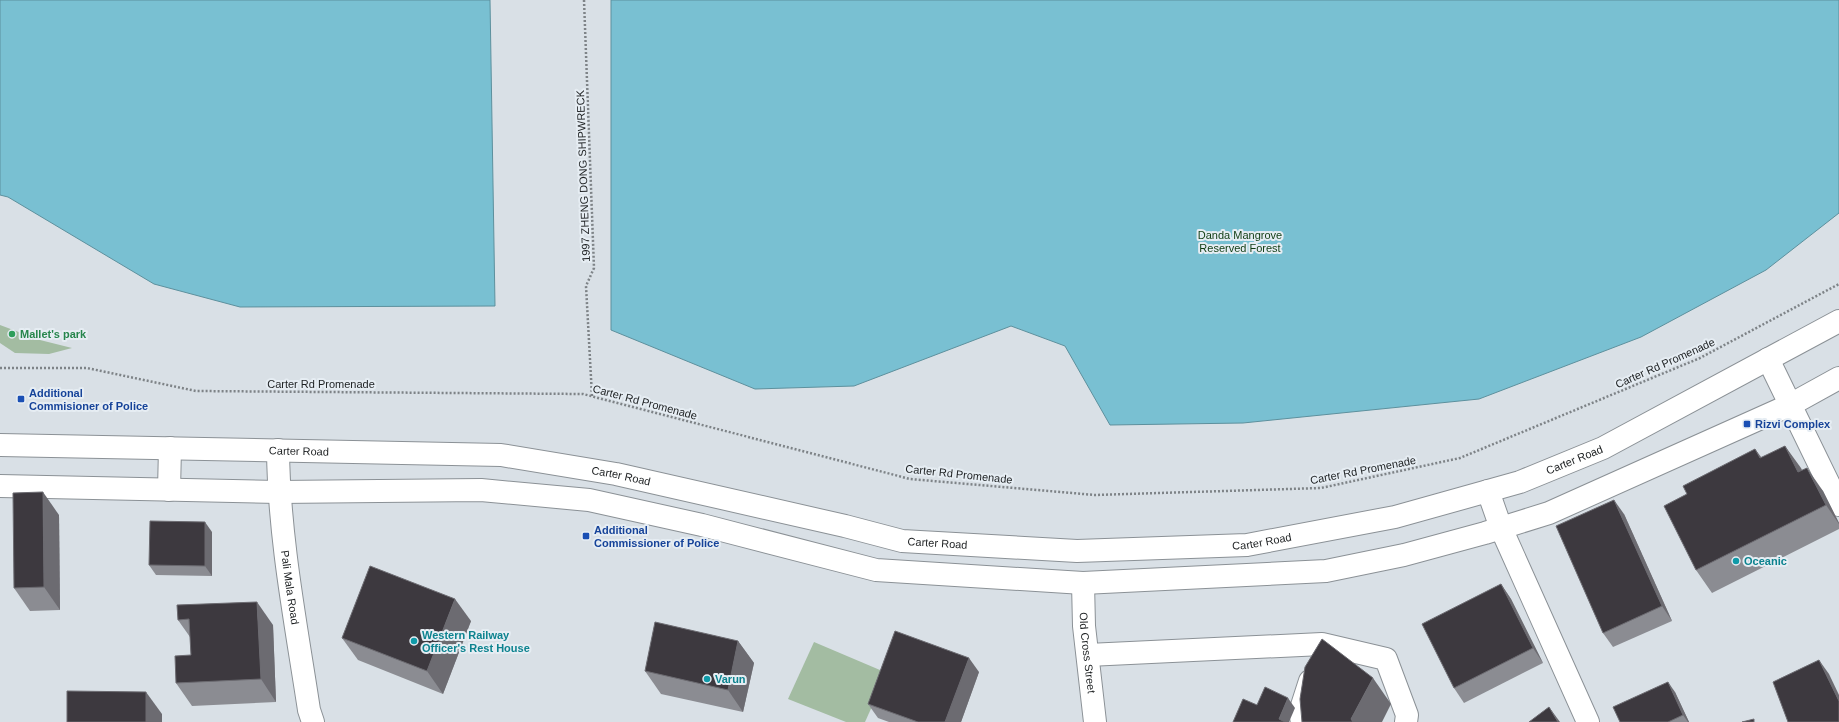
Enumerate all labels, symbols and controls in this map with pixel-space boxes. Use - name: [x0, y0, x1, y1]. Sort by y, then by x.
- street label: 1997 ZHENG DONG SHIPWRECK: [574, 89, 592, 262]
- park label: Danda Mangrove Reserved Forest: [1198, 229, 1282, 254]
- place label: Mallet's park: [20, 328, 87, 340]
- marker: Mallet's park: [7, 329, 17, 339]
- street label: Carter Rd Promenade: [1613, 336, 1717, 390]
- street label: Carter Rd Promenade: [267, 378, 375, 390]
- street label: Carter Rd Promenade: [591, 382, 699, 422]
- place label: Additional Commisioner of Police: [29, 387, 148, 412]
- marker: Additional Commisioner of Police: [16, 394, 26, 404]
- place label: Rizvi Complex: [1755, 418, 1831, 430]
- marker: Rizvi Complex: [1742, 419, 1752, 429]
- street label: Carter Road: [1544, 443, 1604, 477]
- street label: Carter Road: [269, 444, 329, 458]
- street label: Carter Rd Promenade: [1309, 454, 1417, 486]
- street label: Carter Rd Promenade: [905, 462, 1013, 486]
- street label: Carter Road: [591, 464, 652, 488]
- place label: Additional Commissioner of Police: [594, 524, 719, 549]
- marker: Additional Commissioner of Police: [581, 531, 591, 541]
- street label: Carter Road: [1232, 531, 1293, 552]
- street label: Carter Road: [907, 535, 968, 551]
- street label: Pali Mala Road: [279, 550, 301, 625]
- place label: Oceanic: [1744, 555, 1787, 567]
- marker: Oceanic: [1731, 556, 1741, 566]
- street label: Old Cross Street: [1078, 612, 1098, 694]
- place label: Western Railway Officer's Rest House: [422, 629, 530, 654]
- marker: Western Railway Officer's Rest House: [409, 636, 419, 646]
- place label: Varun: [715, 673, 746, 685]
- marker: Varun: [702, 674, 712, 684]

